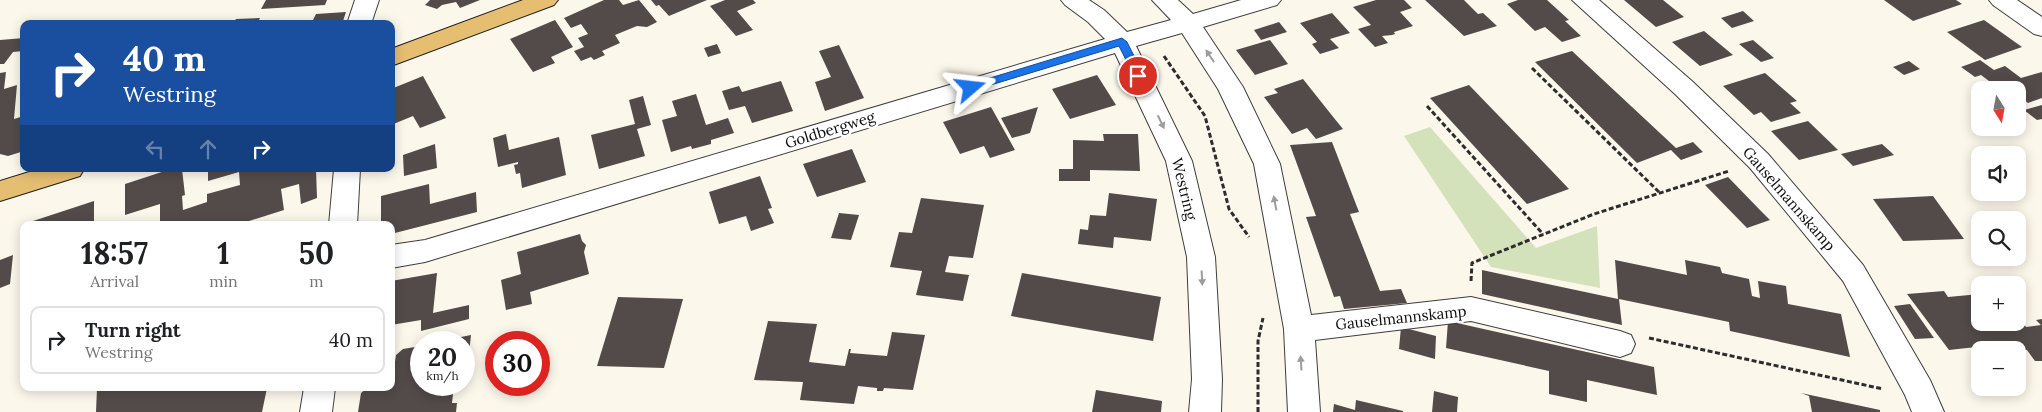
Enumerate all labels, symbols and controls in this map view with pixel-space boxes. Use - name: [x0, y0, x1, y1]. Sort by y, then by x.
- text: 40 m: [123, 36, 206, 81]
- icon: right: [40, 40, 105, 105]
- one-way arrow: [1205, 49, 1214, 63]
- pin: [1117, 55, 1159, 97]
- position arrow: [944, 61, 996, 113]
- icon: arrive: [1124, 62, 1152, 90]
- text: Westring: [123, 80, 216, 108]
- north arrow: [1971, 81, 2026, 136]
- map controls: [1971, 81, 2026, 396]
- street label: Goldbergweg: [782, 107, 878, 152]
- one-way arrow: [1157, 115, 1165, 129]
- icon: left: [141, 135, 169, 163]
- icon: ahead: [194, 135, 222, 163]
- icon: right: [247, 135, 275, 163]
- street label: Gauselmannskamp: [1739, 143, 1840, 255]
- button: sound: [1971, 146, 2026, 201]
- street label: Westring: [1168, 156, 1202, 223]
- one-way arrow: [1270, 195, 1278, 211]
- button: search: [1971, 211, 2026, 266]
- text: 18:57: [81, 234, 148, 272]
- text: 1: [217, 234, 230, 272]
- text: 50: [299, 234, 334, 272]
- one-way arrow: [1198, 270, 1206, 286]
- text: Arrival: [90, 271, 139, 291]
- text: min: [209, 271, 238, 291]
- text: m: [309, 271, 323, 291]
- button: +: [1971, 276, 2026, 331]
- street label: Gauselmannskamp: [1334, 301, 1467, 334]
- text: Turn right: [85, 318, 181, 342]
- icon: right: [42, 326, 70, 354]
- text: 40 m: [329, 328, 373, 352]
- speed limit sign: 30: [485, 331, 550, 396]
- text: 20: [428, 341, 457, 373]
- button: −: [1971, 341, 2026, 396]
- text: Westring: [85, 342, 153, 362]
- one-way arrow: [1296, 355, 1304, 371]
- text: km/h: [426, 368, 459, 383]

